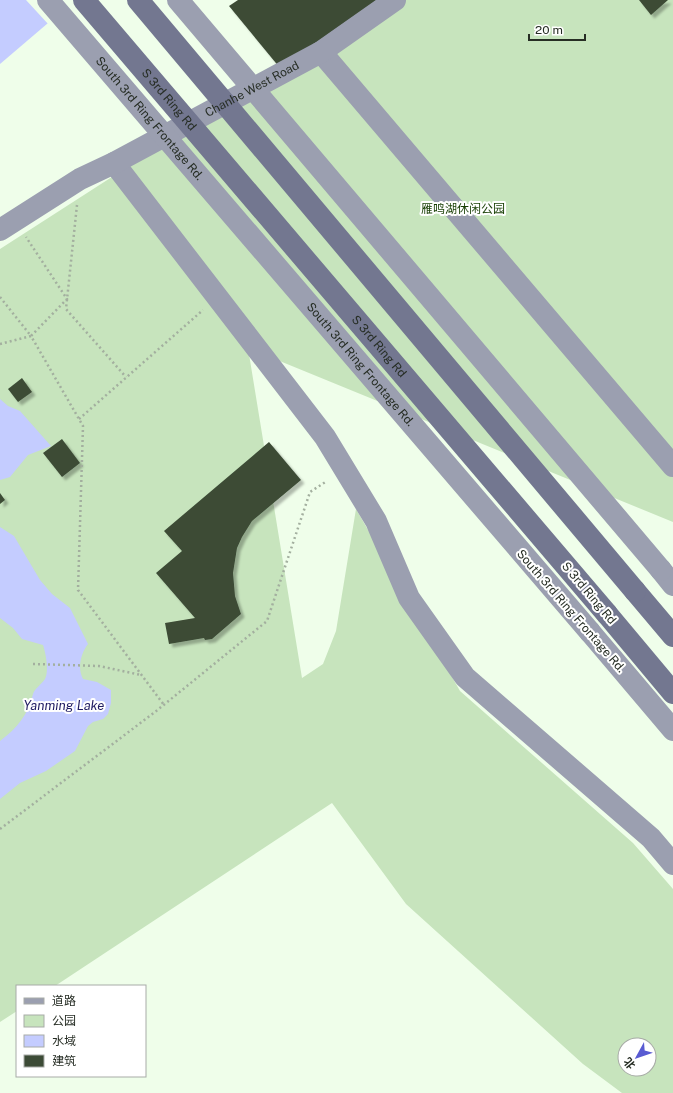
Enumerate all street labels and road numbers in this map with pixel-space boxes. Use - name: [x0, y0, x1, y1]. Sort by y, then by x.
- street label: South 3rd Ring Frontage Rd.: [93, 54, 206, 183]
- street label: Chanhe West Road: [203, 58, 301, 120]
- street label: S 3rd Ring Rd: [139, 66, 199, 133]
- street label: South 3rd Ring Frontage Rd.: [304, 300, 417, 429]
- street label: S 3rd Ring Rd: [349, 313, 409, 380]
- street label: South 3rd Ring Frontage Rd.: [514, 547, 628, 675]
- street label: S 3rd Ring Rd: [559, 559, 619, 627]

